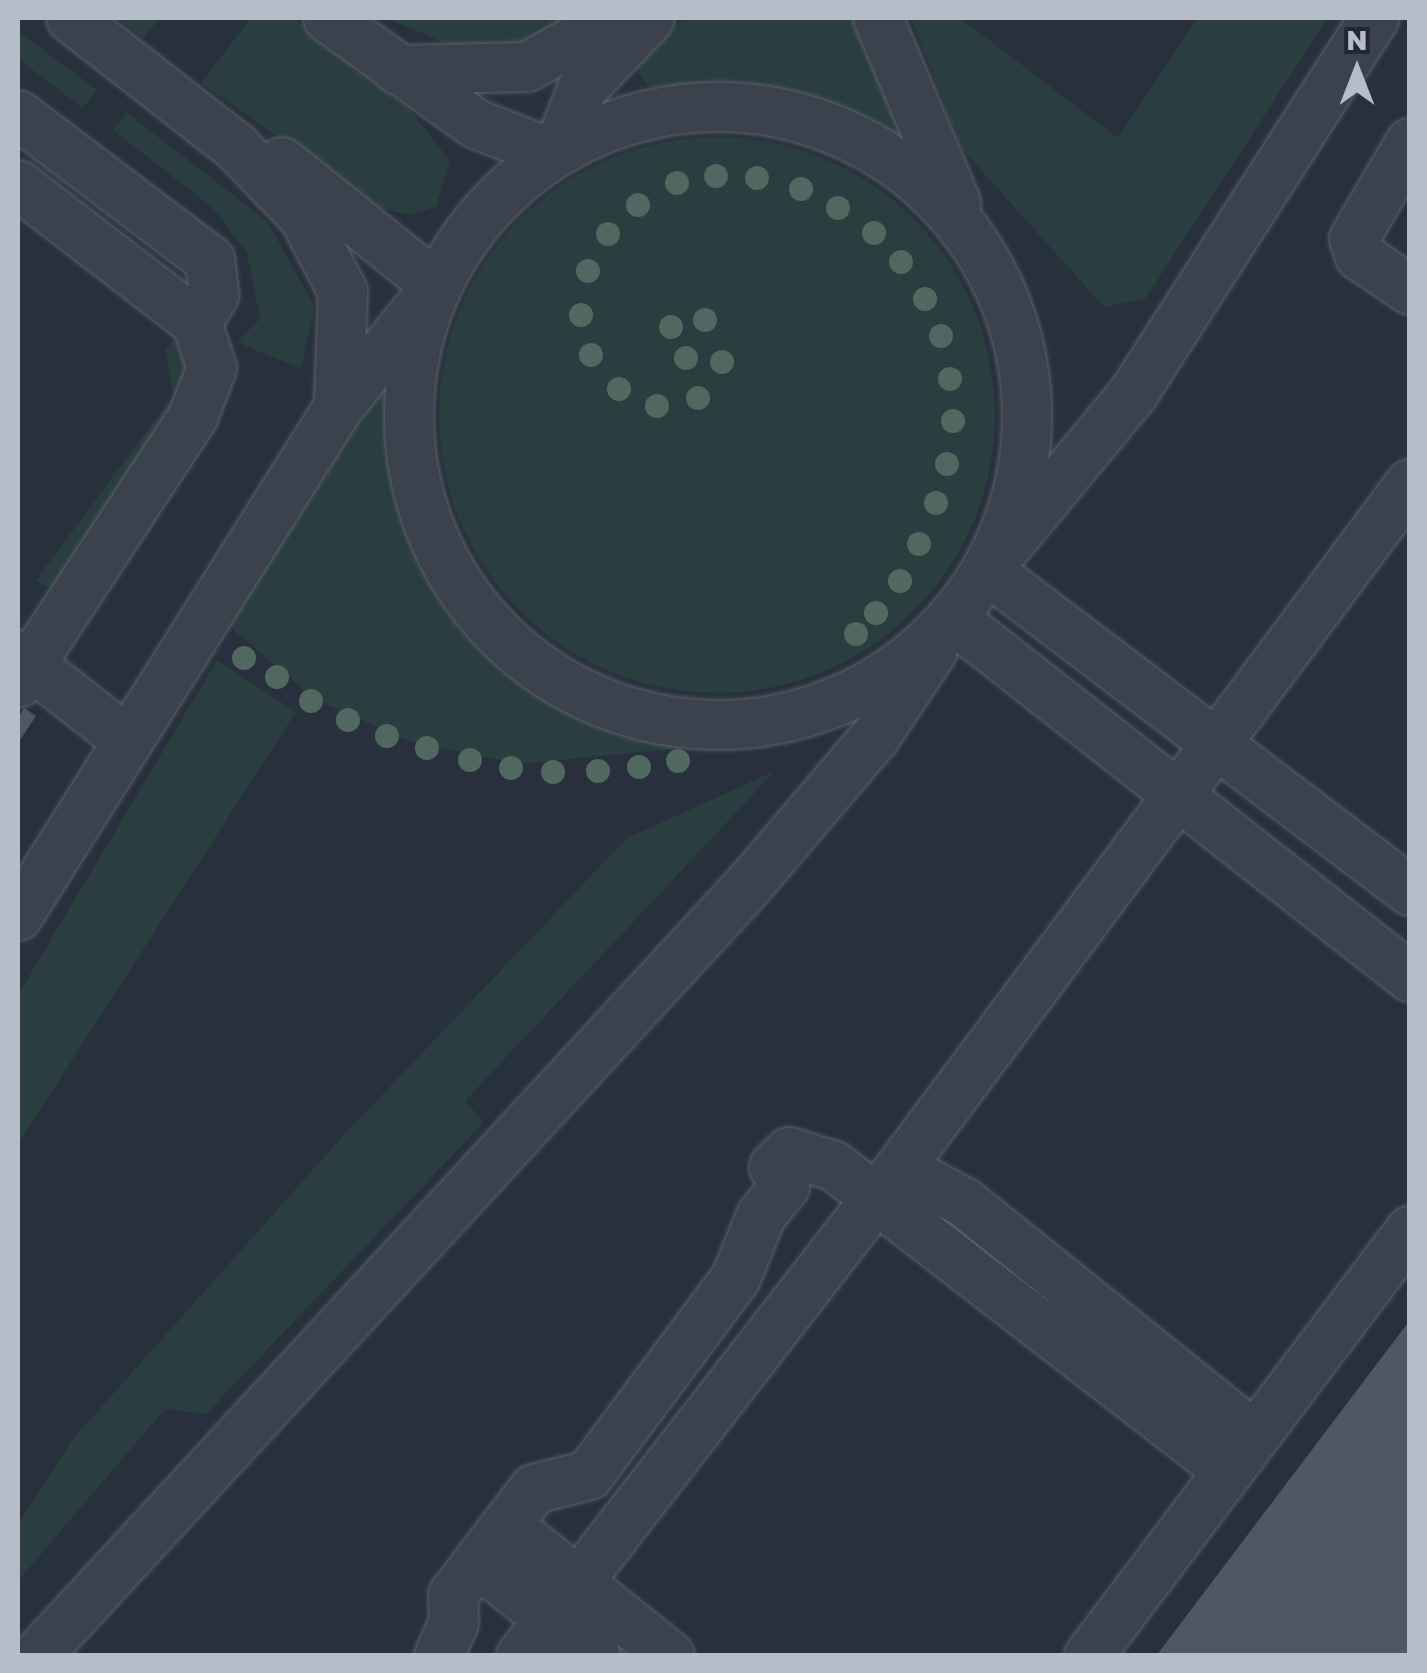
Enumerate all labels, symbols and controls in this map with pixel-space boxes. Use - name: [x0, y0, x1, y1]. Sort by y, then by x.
- north arrow: [1307, 20, 1407, 120]
- text: N: [1346, 23, 1368, 56]

